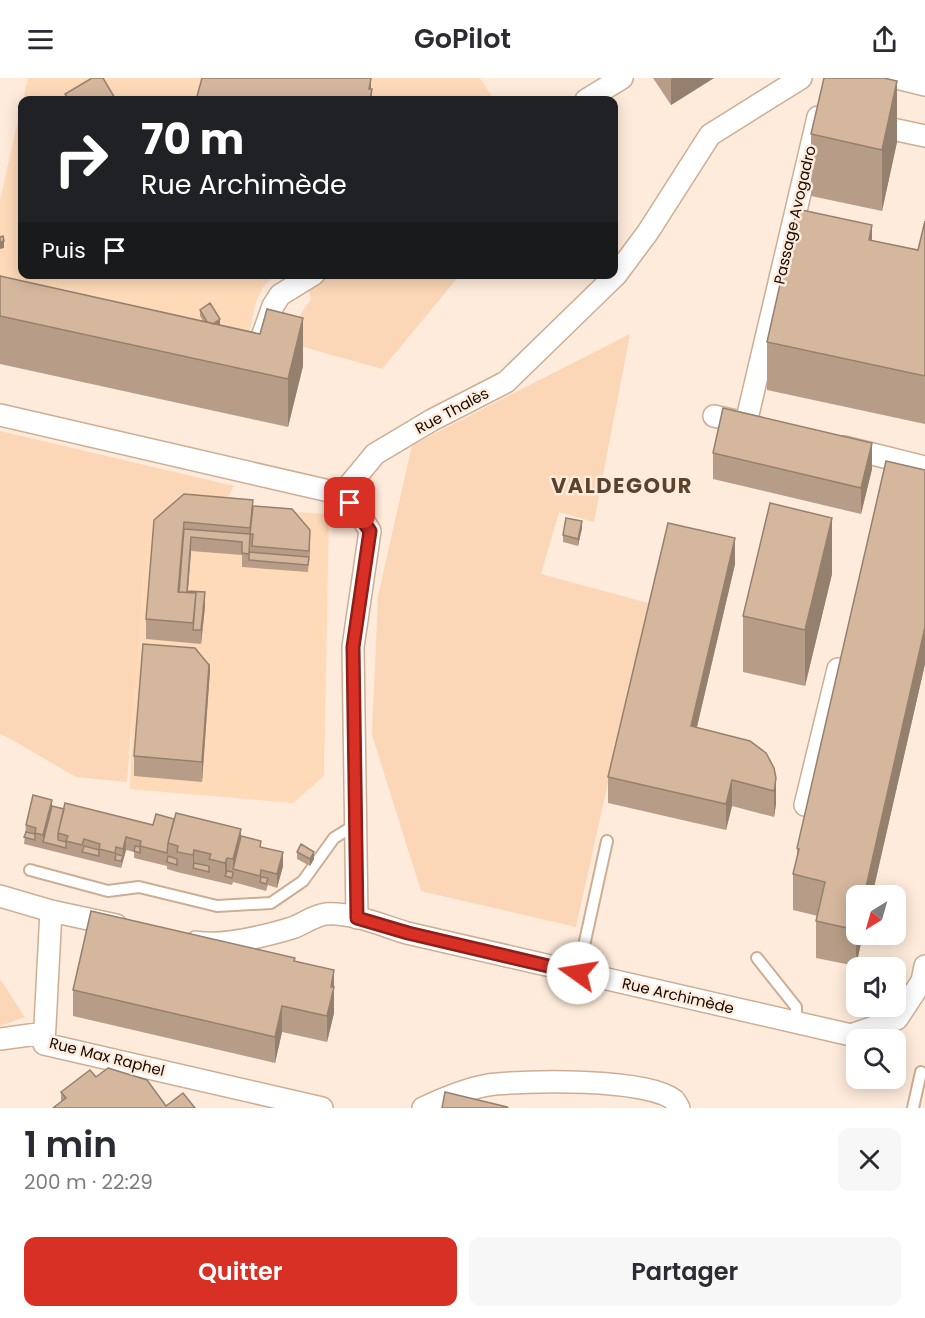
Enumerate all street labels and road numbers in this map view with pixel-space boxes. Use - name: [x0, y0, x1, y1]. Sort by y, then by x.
- street label: Passage Avogadro: [768, 143, 821, 286]
- street label: Rue Thalès: [411, 382, 492, 439]
- street label: Rue Archimède: [620, 972, 736, 1019]
- street label: Rue Max Raphel: [47, 1032, 167, 1081]

